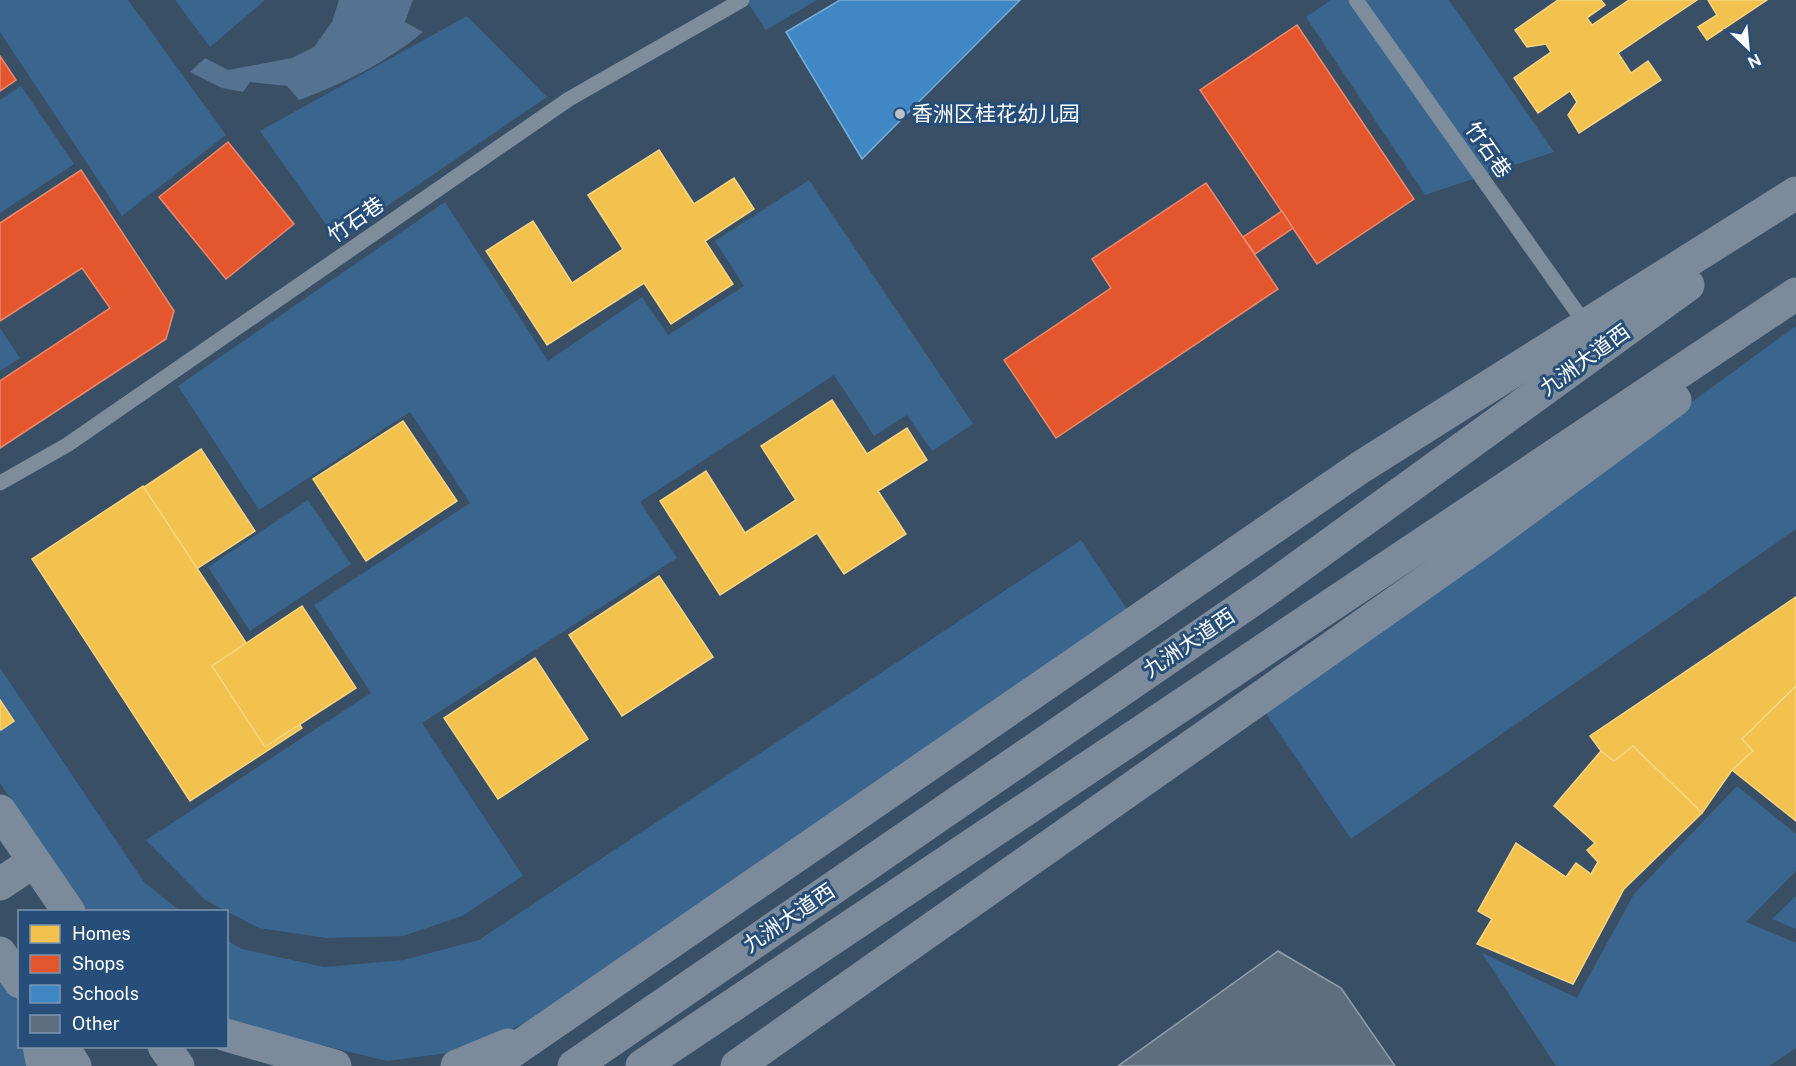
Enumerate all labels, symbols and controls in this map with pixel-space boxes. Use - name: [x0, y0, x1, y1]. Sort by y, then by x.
- north arrow: [1718, 18, 1778, 78]
- text: N: [1745, 50, 1764, 72]
- place label: 香洲区桂花幼儿园: [912, 101, 1080, 126]
- marker: 香洲区桂花幼儿园: [893, 107, 907, 121]
- street label: 竹石巷: [1460, 117, 1517, 183]
- street label: 竹石巷: [323, 191, 389, 248]
- street label: 九洲大道西: [1535, 319, 1635, 401]
- street label: 九洲大道西: [1138, 603, 1239, 682]
- street label: 九洲大道西: [738, 878, 839, 957]
- legend: [18, 910, 228, 1048]
- text: Homes: [72, 923, 131, 944]
- text: Shops: [72, 953, 124, 974]
- text: Schools: [72, 983, 139, 1004]
- text: Other: [72, 1013, 120, 1034]

